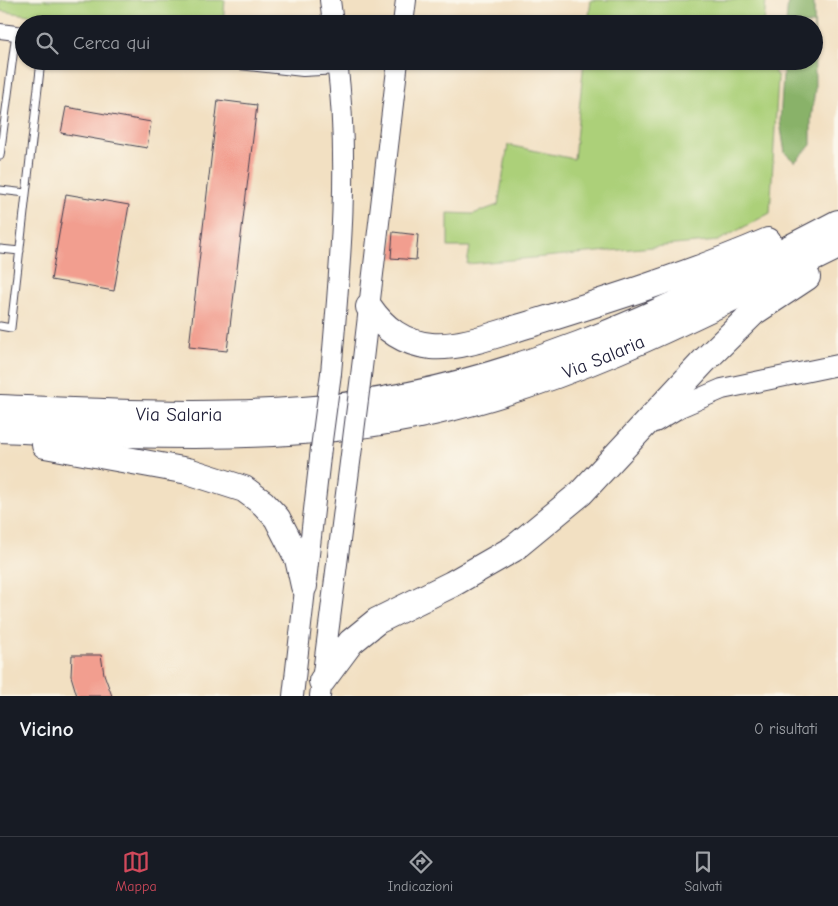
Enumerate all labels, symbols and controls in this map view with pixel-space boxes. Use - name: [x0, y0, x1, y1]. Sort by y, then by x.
- search box: [15, 15, 823, 70]
- icon: search: [33, 29, 61, 57]
- text: Cerca qui: [73, 32, 150, 54]
- street label: Via Salaria: [559, 330, 648, 384]
- street label: Via Salaria: [135, 403, 222, 426]
- text: Vicino: [20, 717, 74, 741]
- text: 0 risultati: [754, 720, 818, 738]
- tab: Mappa: [116, 848, 157, 895]
- tab: Indicazioni: [388, 848, 453, 895]
- tab: Salvati: [684, 848, 722, 895]

